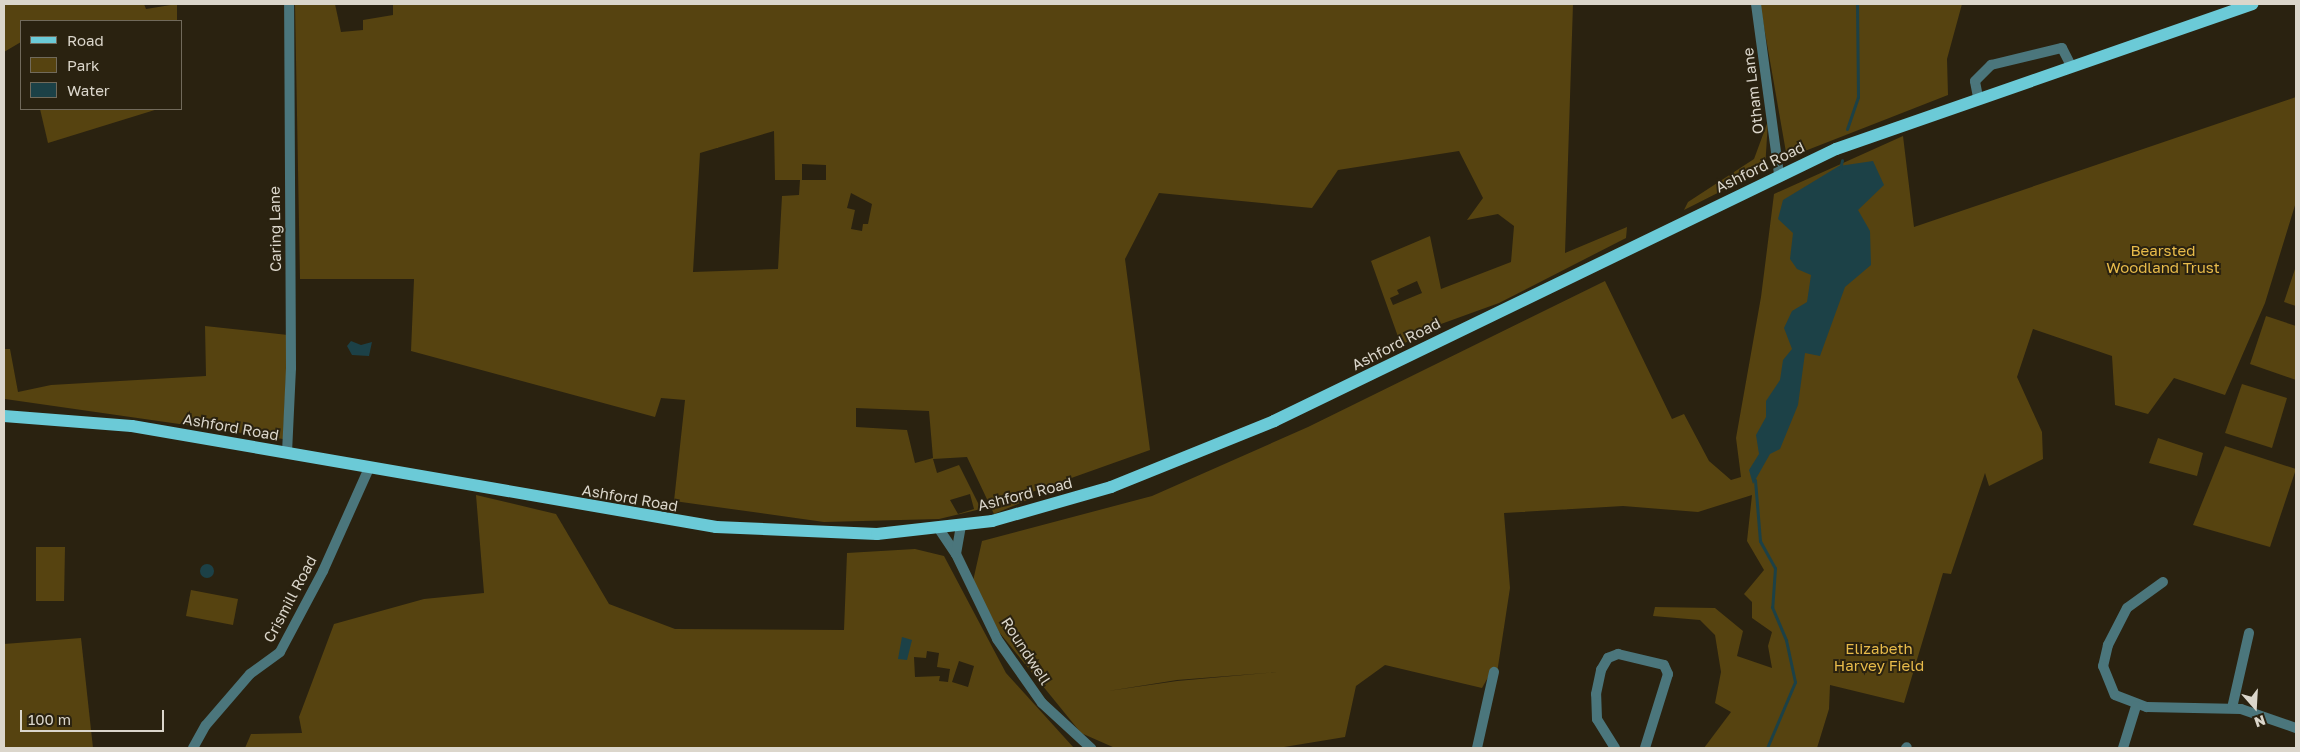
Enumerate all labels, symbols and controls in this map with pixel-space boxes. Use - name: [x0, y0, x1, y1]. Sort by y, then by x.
- legend: [20, 20, 182, 110]
- text: Road: [67, 31, 104, 49]
- street label: Otham Lane: [1739, 47, 1767, 135]
- text: Park: [67, 56, 99, 74]
- text: Water: [67, 81, 110, 99]
- street label: Ashford Road: [1713, 138, 1807, 196]
- street label: Caring Lane: [265, 186, 285, 272]
- park label: Bearsted Woodland Trust: [2106, 241, 2220, 276]
- street label: Ashford Road: [1349, 314, 1443, 374]
- street label: Ashford Road: [182, 410, 280, 444]
- street label: Ashford Road: [976, 474, 1074, 514]
- street label: Ashford Road: [581, 481, 679, 515]
- street label: Crismill Road: [260, 553, 320, 645]
- street label: Roundwell: [998, 614, 1054, 688]
- park label: Elizabeth Harvey Field: [1834, 639, 1924, 674]
- north arrow: [2230, 682, 2280, 732]
- scale bar: [22, 700, 166, 732]
- text: 100 m: [28, 710, 71, 728]
- text: N: [2252, 712, 2268, 731]

